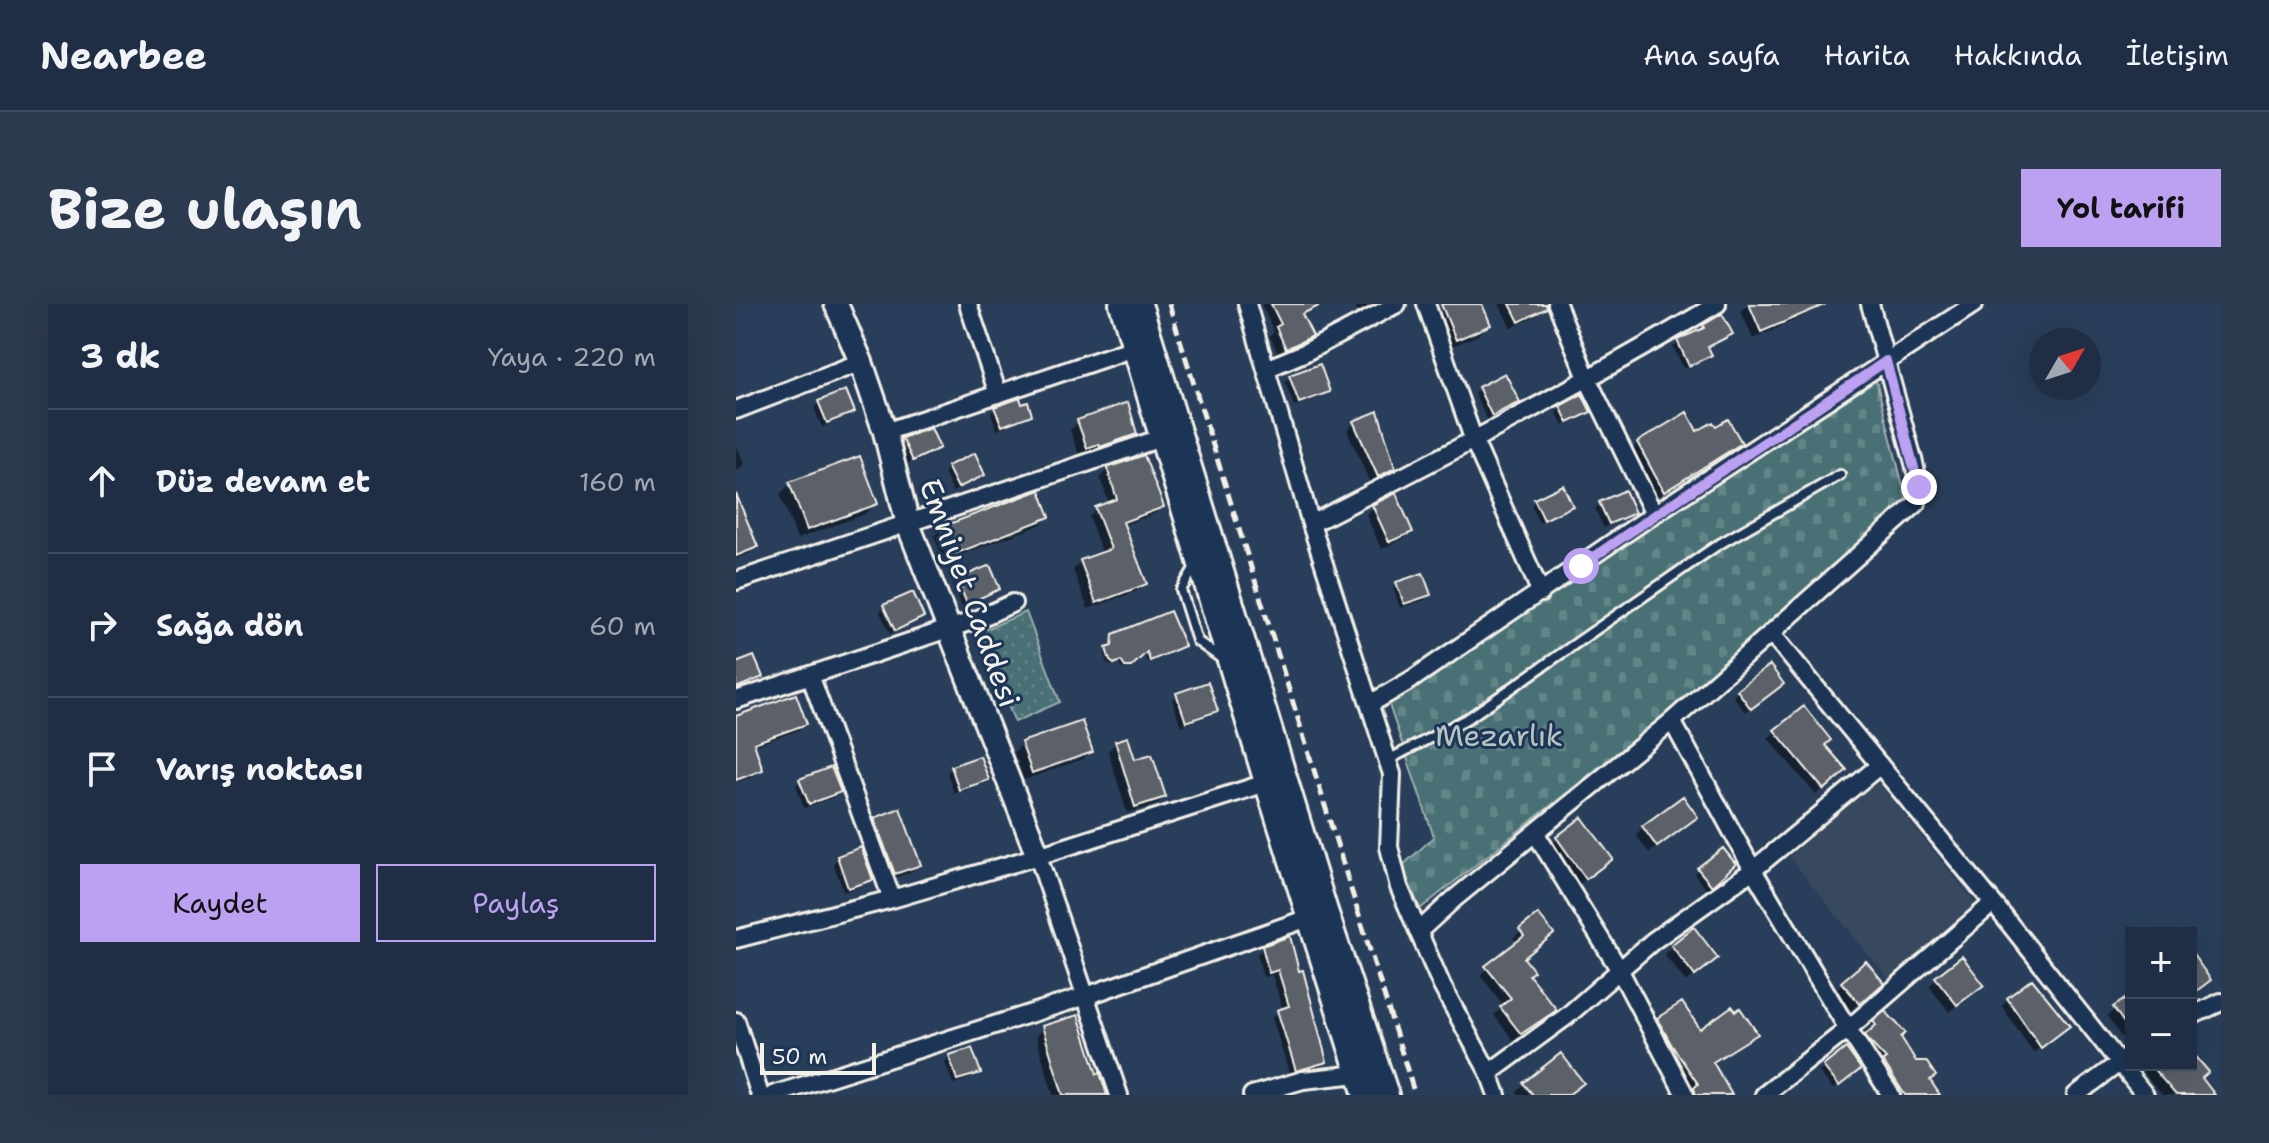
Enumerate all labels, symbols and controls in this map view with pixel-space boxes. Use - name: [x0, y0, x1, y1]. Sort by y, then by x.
- text: Nearbee: [40, 30, 207, 81]
- text: Ana sayfa: [1643, 36, 1780, 74]
- text: Harita: [1824, 36, 1910, 74]
- text: Hakkında: [1954, 36, 2082, 74]
- text: İletişim: [2126, 36, 2229, 74]
- button: Yol tarifi: [2021, 169, 2221, 247]
- text: Bize ulaşın: [48, 171, 362, 246]
- north arrow: [2029, 328, 2101, 400]
- text: 3 dk: [80, 333, 161, 379]
- text: Yaya · 220 m: [488, 339, 656, 374]
- icon: ahead: [80, 459, 124, 503]
- text: Düz devam et: [156, 461, 370, 502]
- text: 160 m: [579, 464, 656, 499]
- route end: [1901, 469, 1937, 505]
- street label: Emniyet Caddesi: [910, 473, 1030, 713]
- route start: [1563, 548, 1599, 584]
- icon: right: [80, 603, 124, 647]
- text: Sağa dön: [156, 605, 303, 646]
- text: 60 m: [589, 608, 656, 643]
- park label: Mezarlık: [1435, 715, 1563, 756]
- icon: arrive: [80, 747, 124, 791]
- text: Varış noktası: [156, 749, 363, 790]
- button: Kaydet: [80, 864, 360, 942]
- button: Paylaş: [376, 864, 656, 942]
- map controls: [2125, 927, 2197, 1071]
- button: +: [2125, 927, 2197, 999]
- button: −: [2125, 999, 2197, 1071]
- scale bar: [760, 1039, 876, 1075]
- text: 50 m: [772, 1042, 827, 1071]

